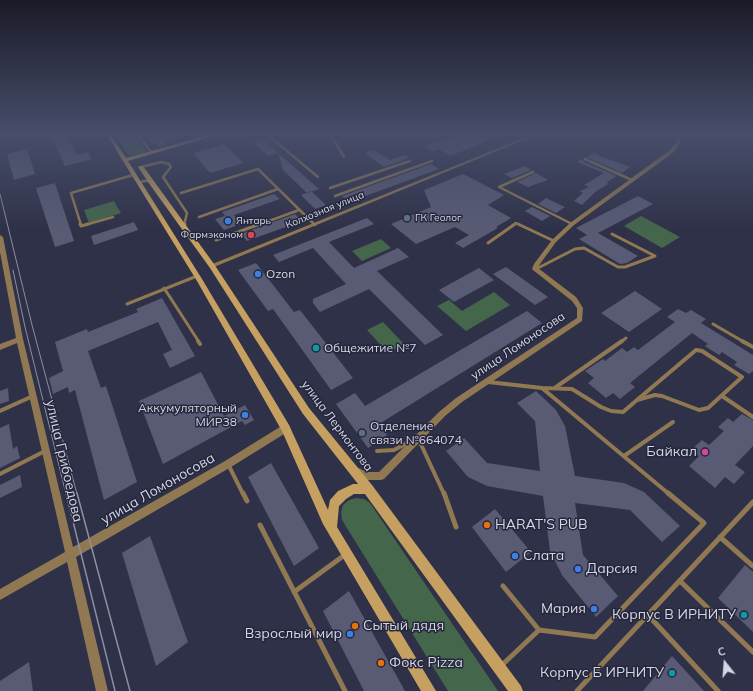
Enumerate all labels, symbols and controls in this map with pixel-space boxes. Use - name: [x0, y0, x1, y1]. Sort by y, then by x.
- street label: Колхозная улица: [284, 189, 366, 231]
- place label: ГК Геолог: [415, 212, 461, 224]
- marker: ГК Геолог: [402, 213, 412, 223]
- place label: Янтарь: [236, 215, 271, 227]
- marker: Янтарь: [223, 216, 233, 226]
- place label: Фармэконом: [180, 229, 243, 241]
- marker: Фармэконом: [246, 230, 256, 240]
- place label: Ozon: [266, 267, 295, 281]
- marker: Ozon: [253, 269, 263, 279]
- street label: улица Ломоносова: [468, 309, 568, 383]
- place label: Общежитие №7: [324, 341, 416, 355]
- marker: Общежитие №7: [311, 343, 321, 353]
- street label: улица Лермонтова: [298, 378, 376, 474]
- street label: улица Грибоедова: [42, 398, 86, 524]
- place label: Аккумуляторный МИР38: [138, 401, 237, 429]
- marker: Аккумуляторный МИР38: [240, 410, 250, 420]
- place label: Отделение связи №664074: [370, 419, 462, 447]
- marker: Отделение связи №664074: [357, 428, 367, 438]
- place label: Байкал: [646, 444, 697, 460]
- marker: Байкал: [700, 447, 710, 457]
- street label: улица Ломоносова: [98, 450, 218, 528]
- place label: HARAT'S PUB: [495, 517, 588, 533]
- marker: HARAT'S PUB: [482, 520, 492, 530]
- place label: Слата: [523, 548, 564, 564]
- marker: Слата: [510, 551, 520, 561]
- place label: Дарсия: [586, 561, 637, 577]
- marker: Дарсия: [573, 564, 583, 574]
- place label: Мария: [541, 601, 586, 617]
- marker: Мария: [589, 604, 599, 614]
- place label: Корпус В ИРНИТУ: [612, 607, 736, 623]
- marker: Корпус В ИРНИТУ: [739, 610, 749, 620]
- place label: Сытый дядя: [363, 618, 444, 634]
- marker: Сытый дядя: [350, 621, 360, 631]
- place label: Взрослый мир: [245, 626, 342, 642]
- marker: Взрослый мир: [345, 629, 355, 639]
- north arrow: [705, 643, 745, 683]
- text: С: [716, 644, 727, 659]
- place label: Фокс Pizza: [389, 655, 463, 671]
- marker: Фокс Pizza: [376, 658, 386, 668]
- place label: Корпус Б ИРНИТУ: [540, 665, 664, 681]
- marker: Корпус Б ИРНИТУ: [667, 668, 677, 678]

